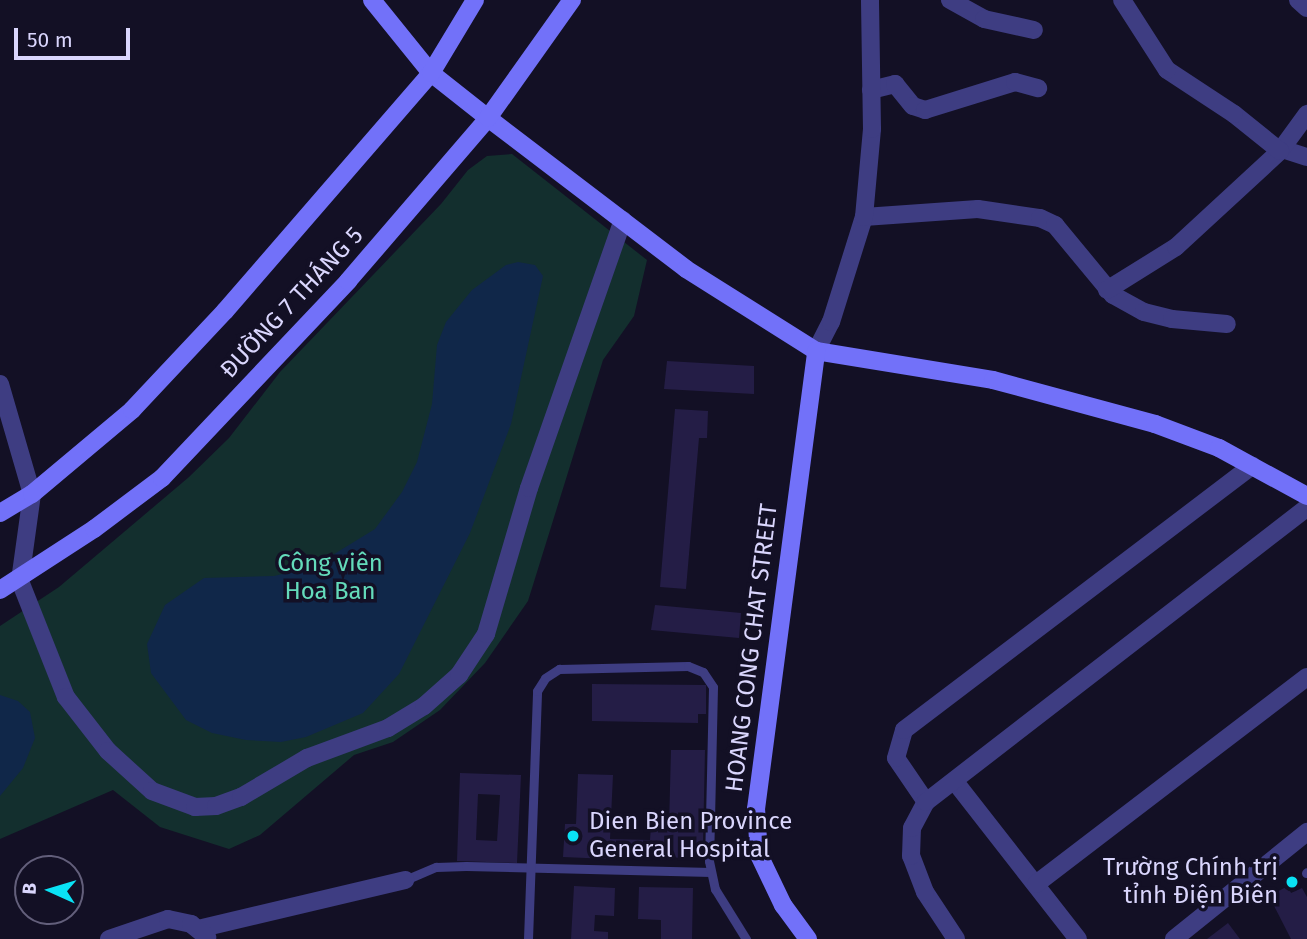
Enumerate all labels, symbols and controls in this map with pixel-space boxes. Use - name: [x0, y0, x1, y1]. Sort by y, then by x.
- scale bar: [18, 14, 133, 58]
- text: 50 m: [27, 27, 73, 53]
- street label: ĐƯỜNG 7 THÁNG 5: [215, 222, 369, 384]
- street label: HOANG CONG CHAT STREET: [720, 502, 784, 794]
- park label: Công viên Hoa Ban: [277, 550, 383, 606]
- place label: Dien Bien Province General Hospital: [589, 808, 792, 864]
- marker: Dien Bien Province General Hospital: [563, 826, 583, 846]
- place label: Trường Chính trị tỉnh Điện Biên: [1103, 854, 1278, 910]
- north arrow: [14, 855, 84, 925]
- marker: Trường Chính trị tỉnh Điện Biên: [1284, 874, 1300, 890]
- text: B: [18, 882, 41, 895]

